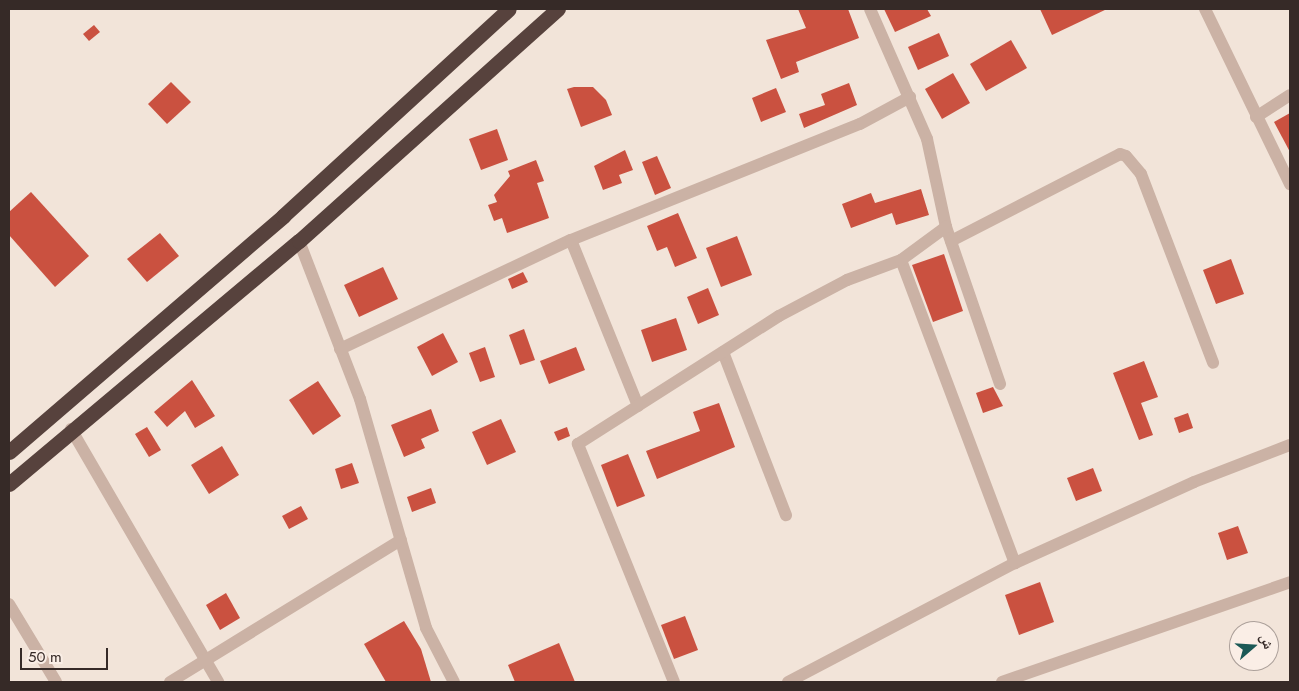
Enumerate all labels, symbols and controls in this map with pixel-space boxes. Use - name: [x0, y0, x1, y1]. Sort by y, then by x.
- north arrow: [1229, 621, 1279, 671]
- text: ش: [1255, 631, 1279, 652]
- scale bar: [22, 638, 110, 670]
- text: 50 m: [28, 646, 62, 668]

